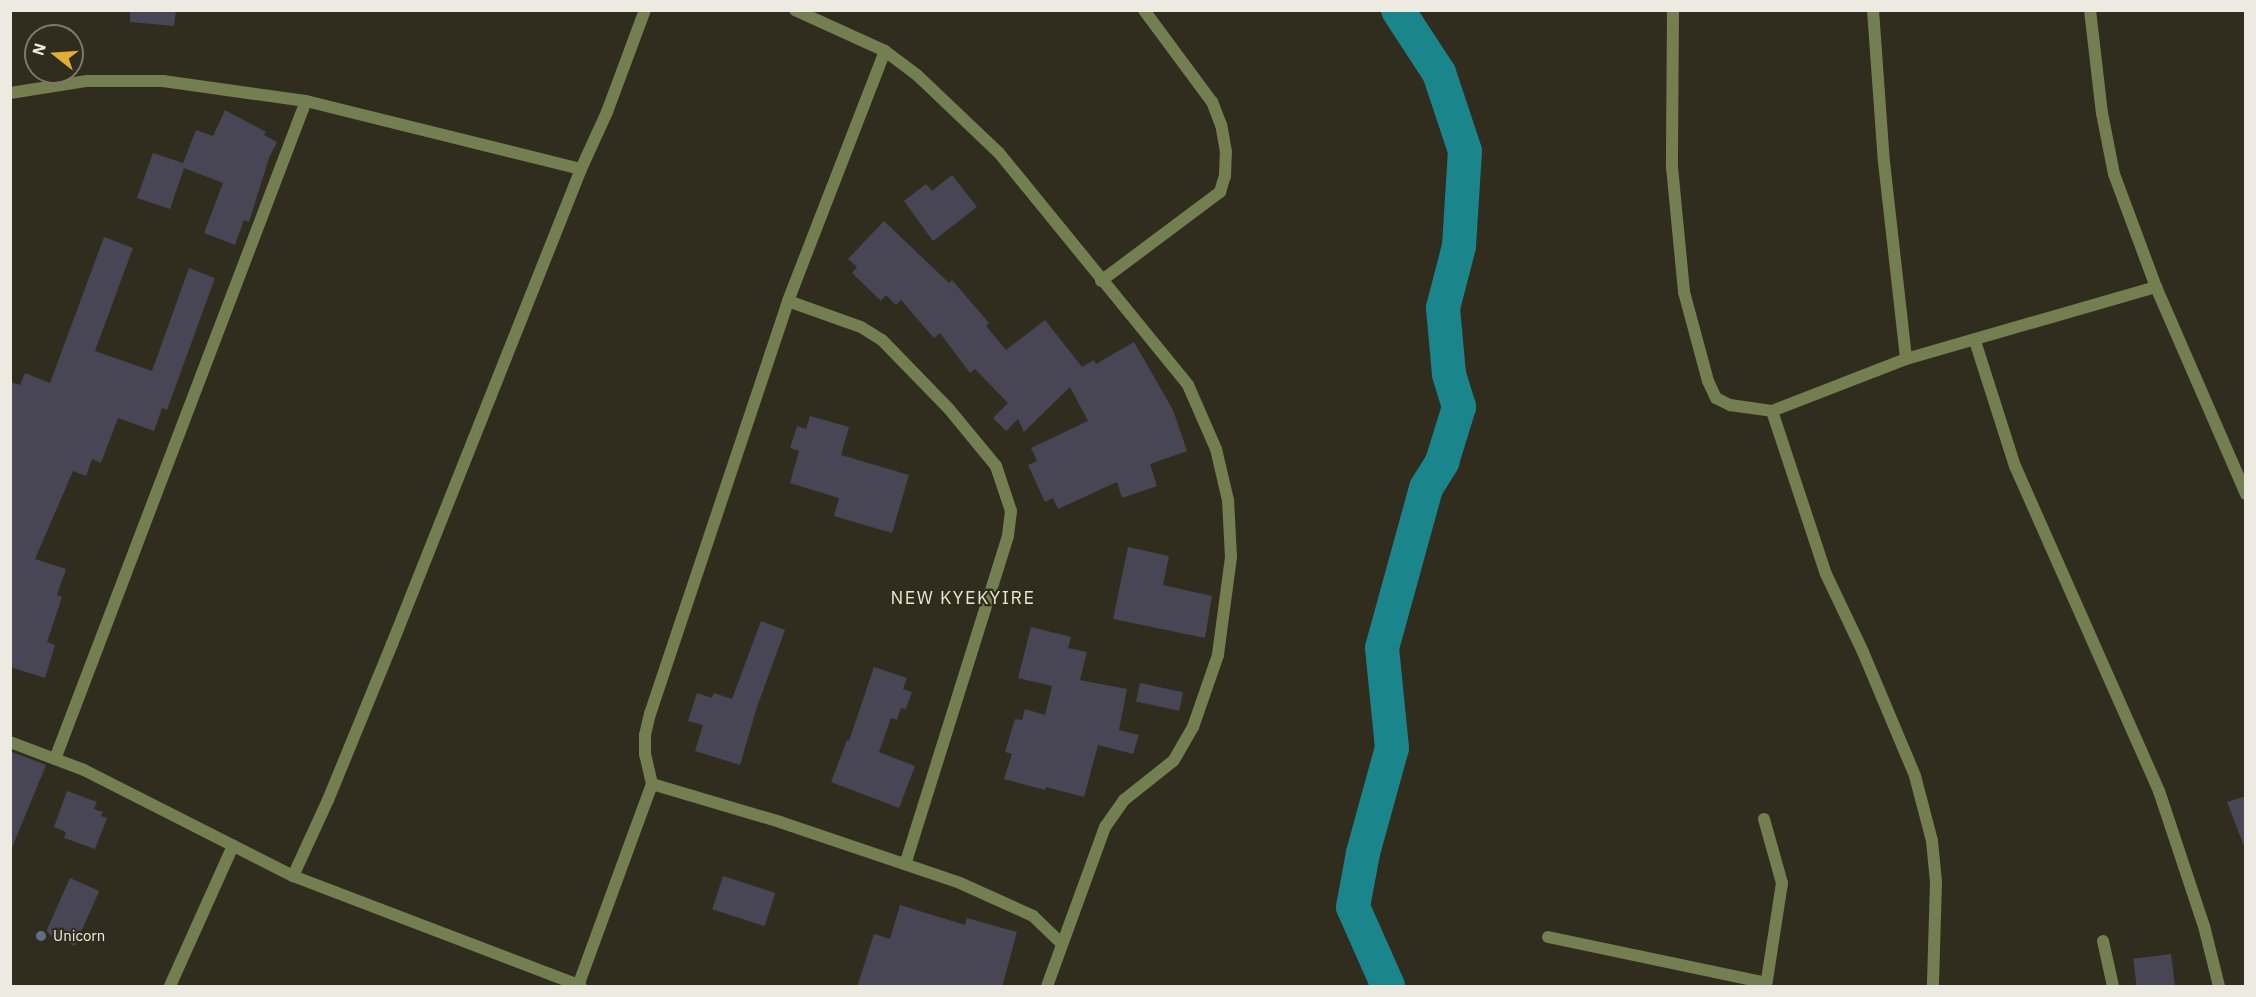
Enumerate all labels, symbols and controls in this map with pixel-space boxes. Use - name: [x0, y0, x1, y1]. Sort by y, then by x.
- north arrow: [24, 24, 84, 84]
- text: N: [27, 41, 50, 58]
- district label: NEW KYEKYIRE: [891, 587, 1035, 609]
- place label: Unicorn: [53, 927, 105, 945]
- marker: Unicorn: [34, 929, 48, 943]

